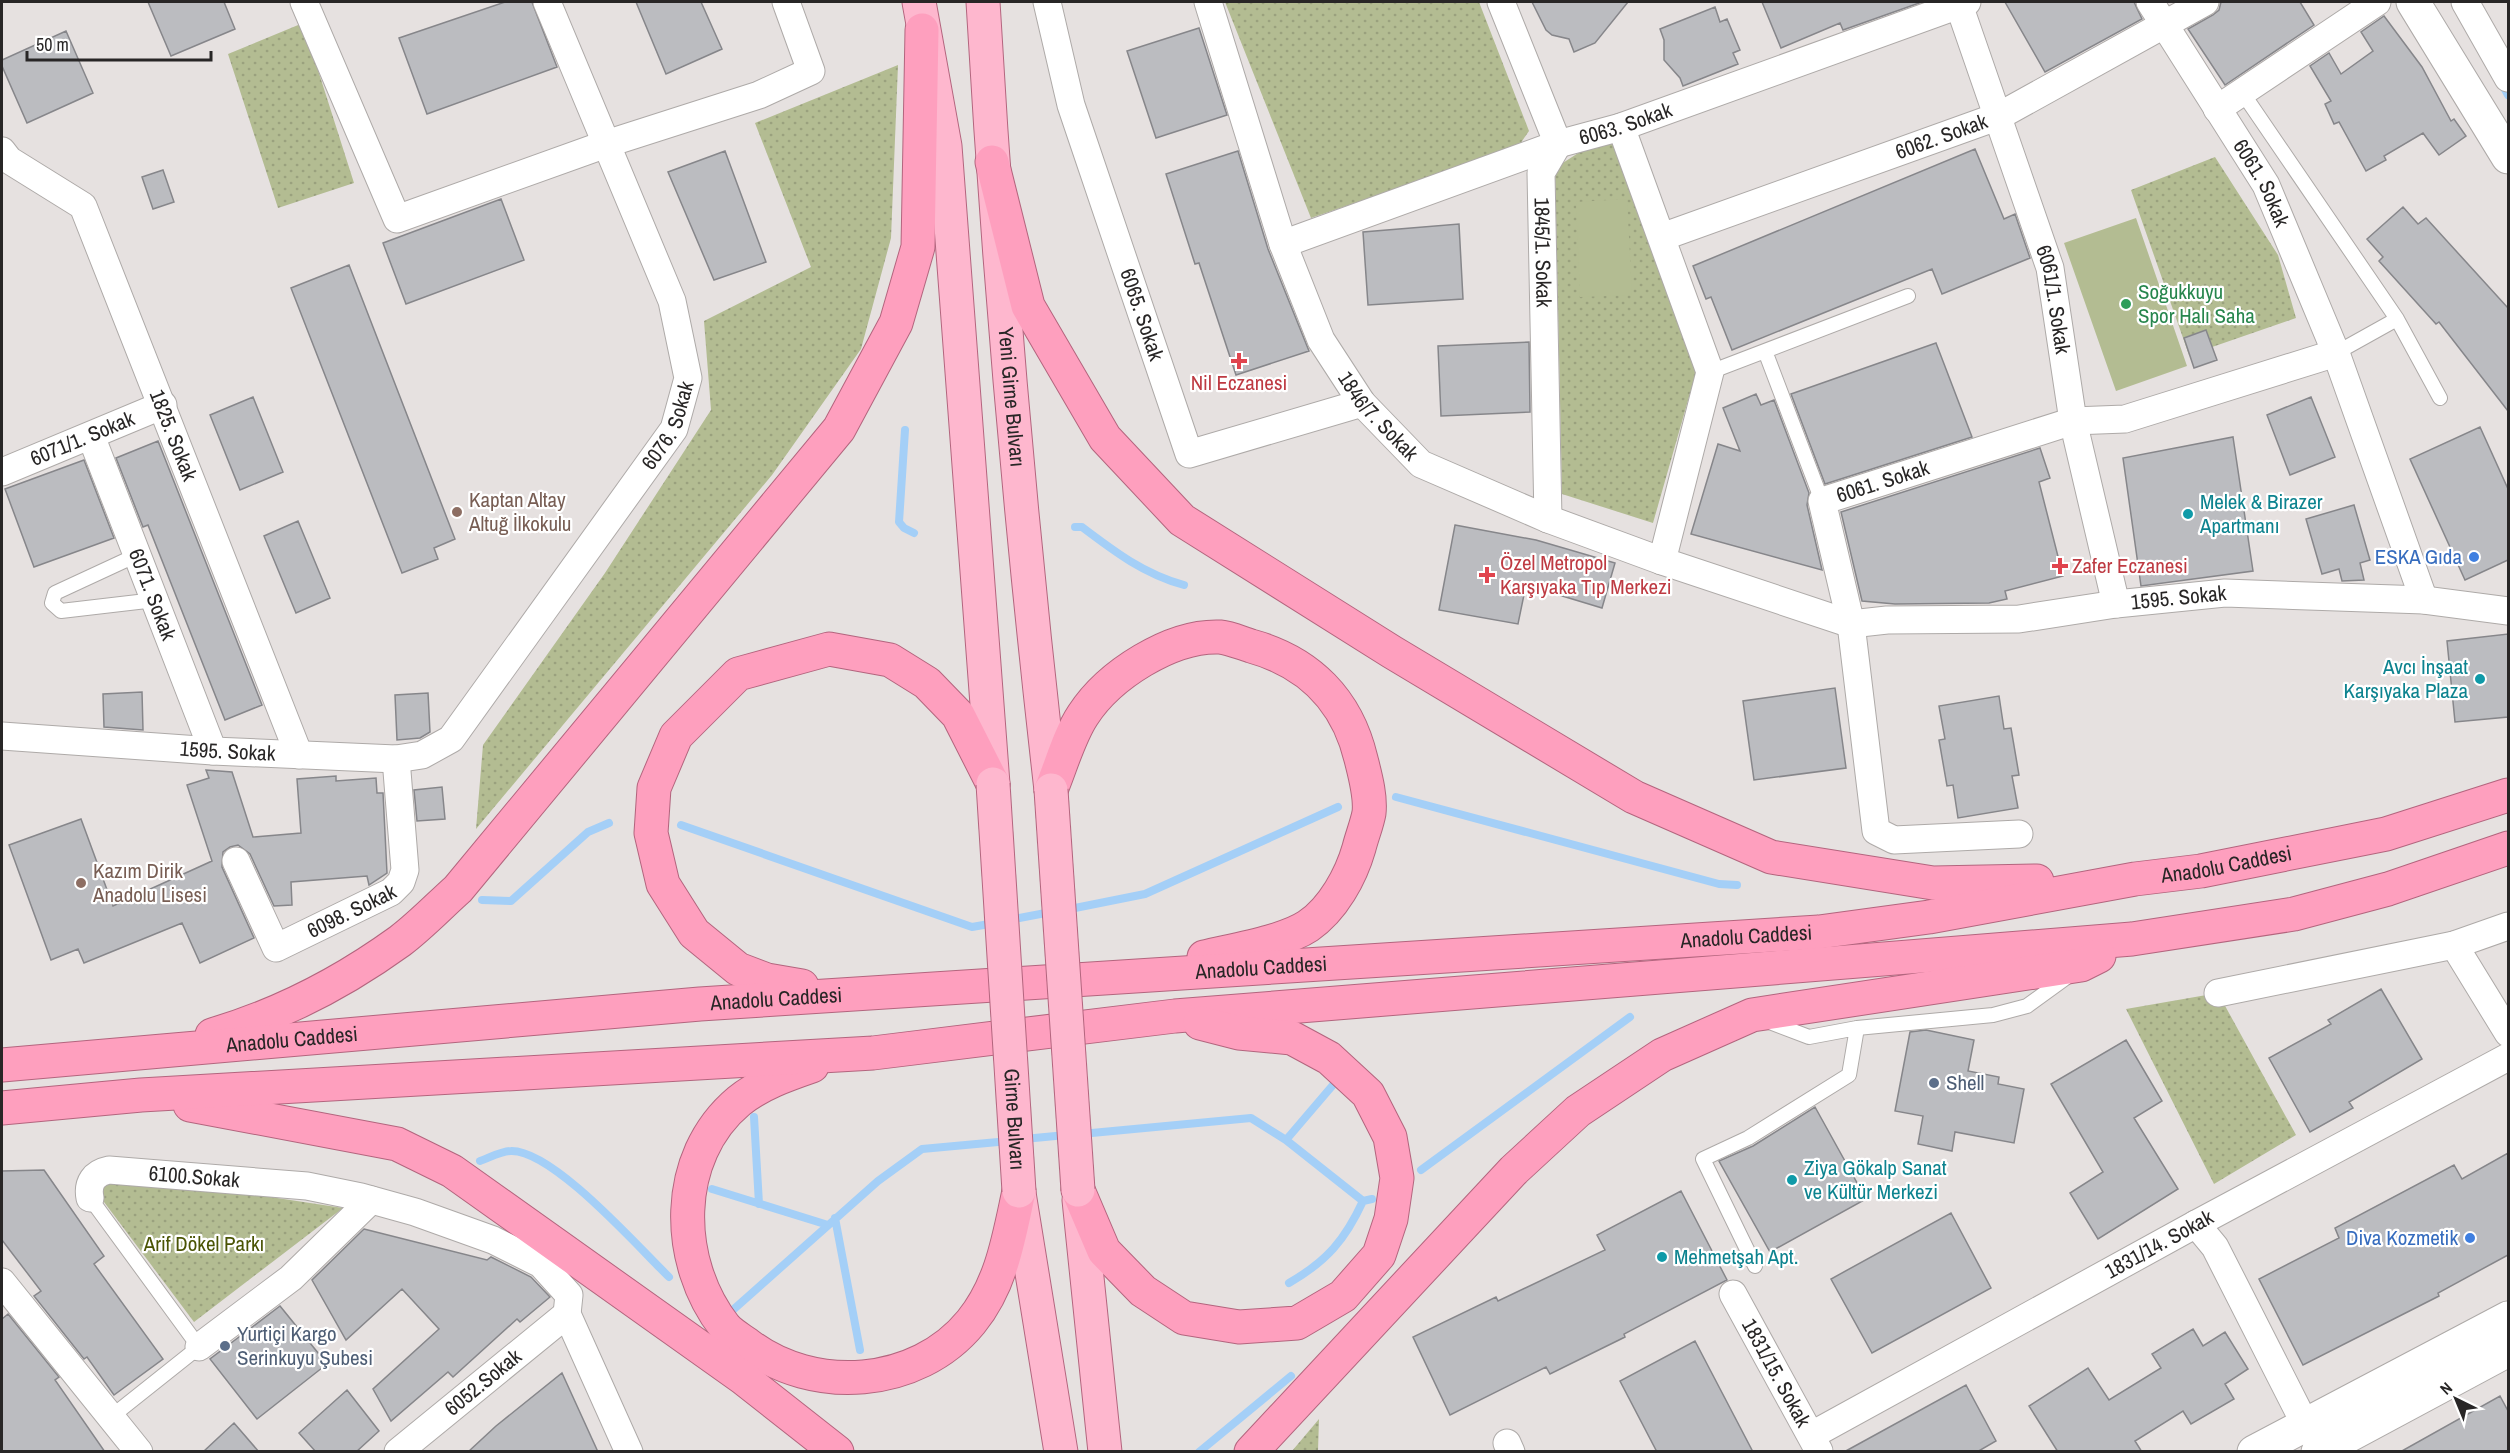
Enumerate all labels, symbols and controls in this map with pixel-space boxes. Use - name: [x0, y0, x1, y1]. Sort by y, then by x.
- scale bar: [27, 24, 212, 62]
- text: 50 m: [36, 32, 69, 57]
- street label: 6063. Sokak: [1576, 95, 1676, 152]
- street label: 6062. Sokak: [1891, 106, 1992, 166]
- street label: 6061. Sokak: [2227, 133, 2297, 232]
- street label: 1845/1. Sokak: [1527, 197, 1559, 308]
- street label: 6061/1. Sokak: [2029, 241, 2078, 356]
- street label: 6065. Sokak: [1113, 264, 1172, 365]
- place label: Soğukkuyu Spor Halı Saha: [2138, 277, 2255, 330]
- marker: Soğukkuyu Spor Halı Saha: [2119, 297, 2133, 311]
- street label: Yeni Girne Bulvarı: [992, 326, 1033, 468]
- marker: Nil Eczanesi: [1232, 354, 1246, 368]
- street label: 1846/7. Sokak: [1331, 366, 1425, 467]
- place label: Nil Eczanesi: [1191, 368, 1287, 397]
- street label: 6076. Sokak: [634, 378, 701, 475]
- street label: 1825. Sokak: [143, 385, 205, 485]
- street label: 6071/1. Sokak: [26, 403, 139, 473]
- street label: 6061. Sokak: [1833, 453, 1933, 509]
- place label: Kaptan Altay Altuğ İlkokulu: [468, 485, 571, 538]
- place label: Melek & Birazer Apartmanı: [2199, 487, 2323, 540]
- marker: Kaptan Altay Altuğ İlkokulu: [450, 505, 464, 519]
- marker: Melek & Birazer Apartmanı: [2181, 507, 2195, 521]
- place label: ESKA Gıda: [2375, 542, 2462, 571]
- street label: 6071. Sokak: [122, 544, 184, 645]
- place label: Özel Metropol Karşıyaka Tıp Merkezi: [1500, 548, 1672, 601]
- marker: ESKA Gıda: [2467, 550, 2481, 564]
- place label: Zafer Eczanesi: [2072, 551, 2188, 580]
- marker: Zafer Eczanesi: [2053, 559, 2067, 573]
- marker: Özel Metropol Karşıyaka Tıp Merkezi: [1478, 566, 1496, 584]
- street label: 1595. Sokak: [2129, 578, 2228, 616]
- place label: Avcı İnşaat Karşıyaka Plaza: [2344, 652, 2468, 705]
- marker: Avcı İnşaat Karşıyaka Plaza: [2473, 672, 2487, 686]
- street label: 1595. Sokak: [179, 734, 276, 768]
- street label: Anadolu Caddesi: [2158, 838, 2294, 890]
- place label: Kazım Dirik Anadolu Lisesi: [92, 856, 207, 909]
- marker: Kazım Dirik Anadolu Lisesi: [74, 876, 88, 890]
- street label: 6098. Sokak: [302, 876, 401, 945]
- street label: Anadolu Caddesi: [1678, 917, 1813, 955]
- street label: Anadolu Caddesi: [1193, 949, 1328, 986]
- street label: Anadolu Caddesi: [708, 980, 843, 1017]
- street label: Anadolu Caddesi: [224, 1019, 359, 1059]
- street label: Girne Bulvarı: [997, 1068, 1033, 1171]
- place label: Shell: [1946, 1068, 1984, 1097]
- marker: Shell: [1927, 1076, 1941, 1090]
- place label: Ziya Gökalp Sanat ve Kültür Merkezi: [1804, 1153, 1947, 1206]
- street label: 6100.Sokak: [148, 1158, 241, 1195]
- marker: Ziya Gökalp Sanat ve Kültür Merkezi: [1785, 1173, 1799, 1187]
- street label: 1831/14. Sokak: [2099, 1202, 2219, 1285]
- place label: Diva Kozmetik: [2346, 1223, 2458, 1252]
- park label: Arif Dökel Parkı: [143, 1229, 264, 1258]
- marker: Diva Kozmetik: [2463, 1231, 2477, 1245]
- place label: Mehmetşah Apt.: [1674, 1242, 1798, 1271]
- marker: Mehmetşah Apt.: [1655, 1250, 1669, 1264]
- street label: 1831/15. Sokak: [1735, 1313, 1818, 1433]
- place label: Yurtiçi Kargo Serinkuyu Şubesi: [237, 1319, 373, 1372]
- marker: Yurtiçi Kargo Serinkuyu Şubesi: [218, 1339, 232, 1353]
- street label: 6052.Sokak: [438, 1342, 528, 1422]
- north arrow: [2426, 1369, 2486, 1429]
- text: N: [2435, 1377, 2457, 1399]

